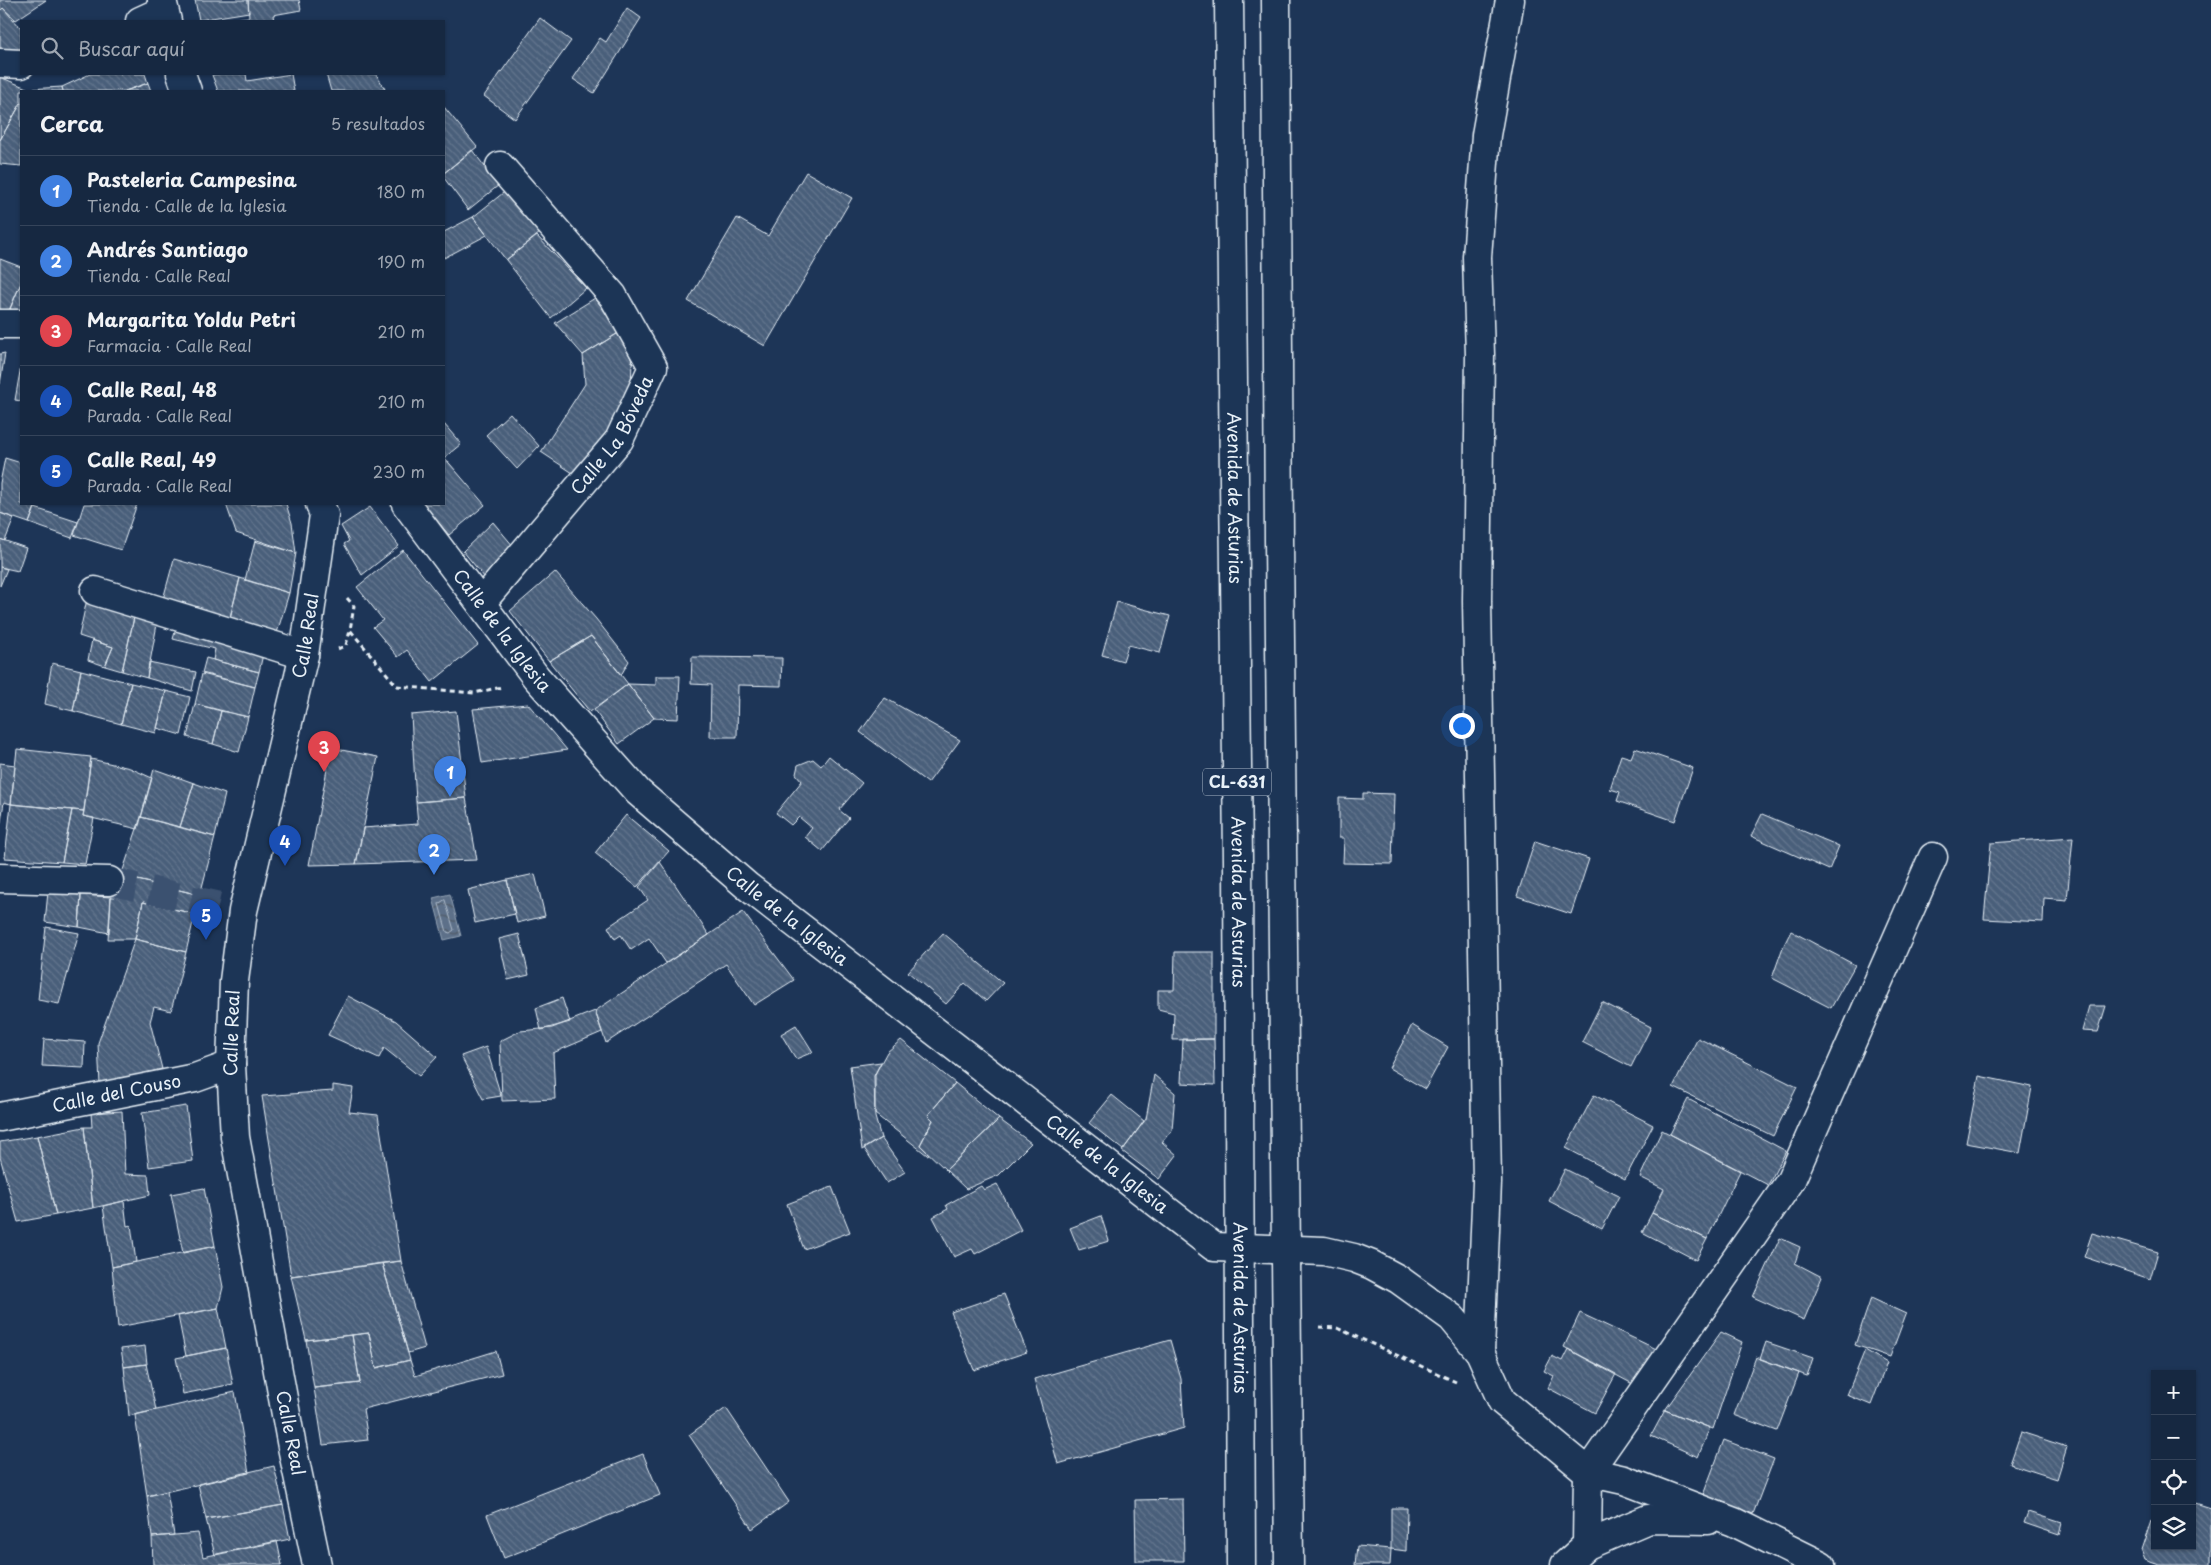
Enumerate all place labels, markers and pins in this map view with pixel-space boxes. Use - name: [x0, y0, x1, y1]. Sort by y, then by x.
- pin: 3: [308, 731, 340, 772]
- pin: 1: [434, 756, 466, 797]
- pin: 4: [269, 825, 301, 866]
- pin: 2: [418, 834, 450, 875]
- pin: 5: [190, 899, 222, 940]

